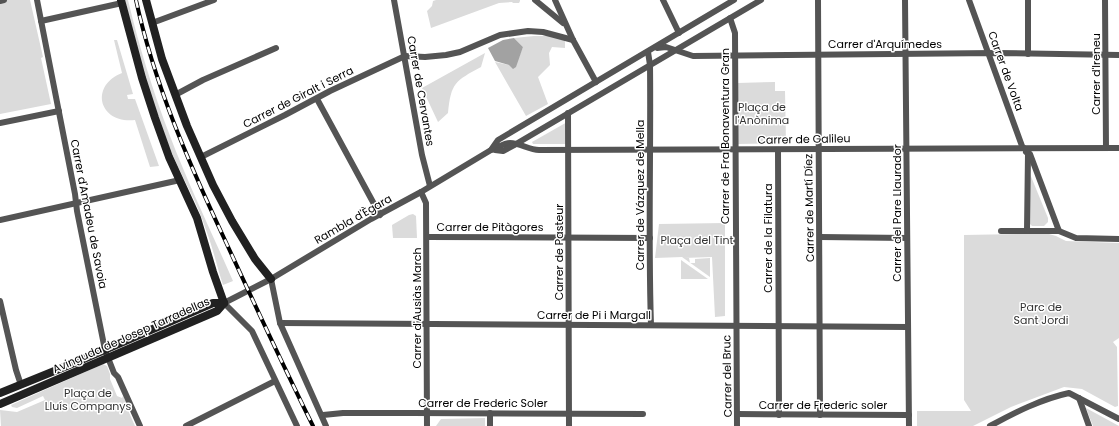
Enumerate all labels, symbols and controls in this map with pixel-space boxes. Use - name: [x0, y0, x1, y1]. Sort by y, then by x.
- street label: Carrer de Volta: [984, 29, 1028, 113]
- street label: Carrer d'Ireneu: [1088, 33, 1104, 115]
- street label: Carrer de Cervantes: [403, 35, 439, 148]
- street label: Carrer d'Arquímedes: [828, 36, 942, 52]
- street label: Carrer de Fra Bonaventura Gran: [717, 48, 733, 224]
- street label: Carrer de Giralt i Serra: [240, 62, 356, 132]
- park label: Plaça de l'Anònima: [735, 99, 789, 128]
- street label: Carrer de Vázquez de Mella: [632, 120, 648, 270]
- street label: Carrer de Galileu: [757, 130, 851, 148]
- street label: Carrer d'Amadeu de Savoia: [67, 138, 111, 290]
- street label: Carrer del Pare Llaurador: [889, 144, 905, 282]
- street label: Carrer de Martí Díez: [800, 154, 818, 262]
- street label: Carrer de la Filatura: [760, 183, 776, 293]
- street label: Rambla d'Ègara: [311, 190, 395, 248]
- street label: Carrer de Pasteur: [551, 204, 567, 300]
- street label: Carrer de Pitàgores: [437, 219, 544, 235]
- park label: Plaça del Tint: [660, 232, 734, 248]
- street label: Carrer d'Ausiàs March: [409, 248, 425, 368]
- street label: Avinguda de Josep Tarradellas: [50, 293, 212, 377]
- park label: Parc de Sant Jordi: [1014, 299, 1069, 328]
- street label: Carrer de Pi i Margall: [537, 307, 651, 323]
- street label: Carrer del Bruc: [718, 334, 736, 417]
- park label: Plaça de Lluís Companys: [45, 385, 132, 414]
- street label: Carrer de Frederic Soler: [418, 395, 548, 411]
- street label: Carrer de Frederic soler: [759, 397, 887, 413]

